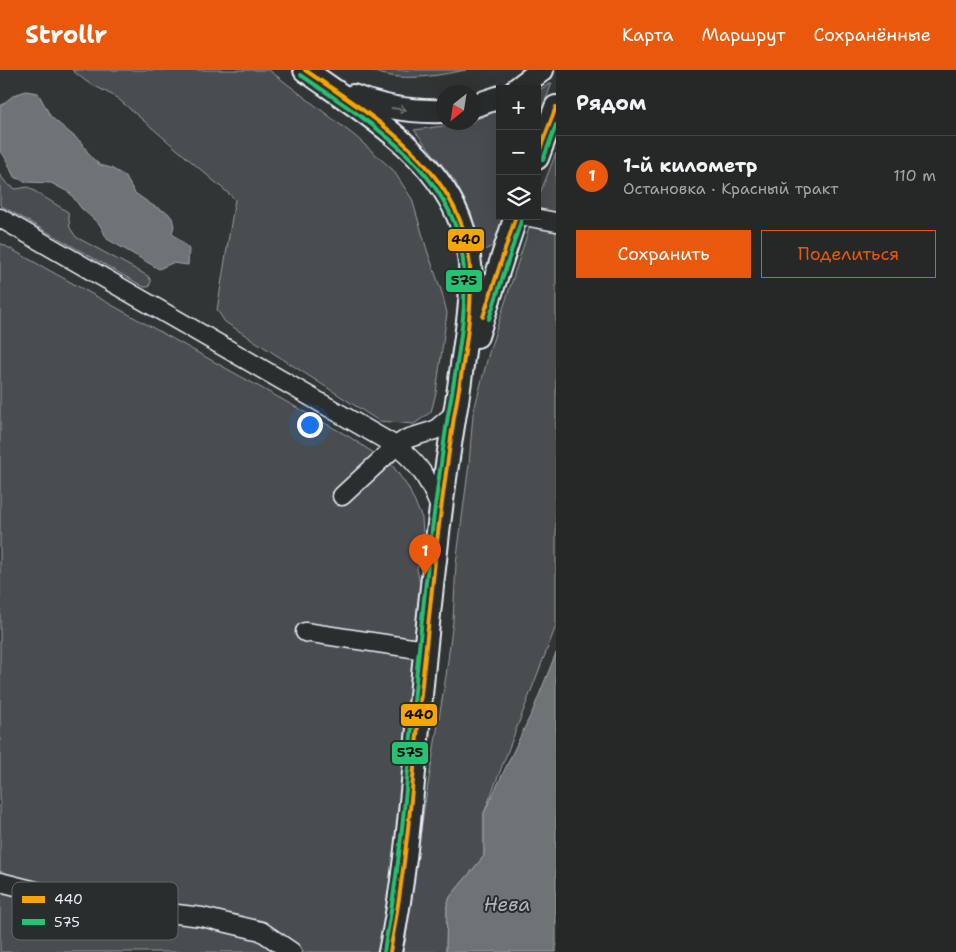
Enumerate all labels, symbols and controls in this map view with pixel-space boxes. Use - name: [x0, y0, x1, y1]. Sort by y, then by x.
- text: Strollr: [25, 19, 107, 51]
- text: Карта: [622, 23, 673, 47]
- text: Маршрут: [701, 23, 785, 47]
- text: Сохранённые: [813, 23, 931, 47]
- north arrow: [436, 85, 481, 130]
- map controls: [496, 85, 541, 220]
- button: +: [496, 85, 541, 130]
- text: Рядом: [576, 89, 646, 117]
- one-way arrow: [391, 104, 407, 114]
- button: −: [496, 130, 541, 175]
- text: 1-й километр: [623, 153, 757, 178]
- text: 1: [588, 165, 596, 186]
- text: 110 m: [893, 165, 936, 186]
- button: layers: [496, 175, 541, 220]
- text: Остановка · Красный тракт: [623, 178, 838, 199]
- line badge: 440: [447, 228, 485, 252]
- text: 440: [451, 230, 481, 248]
- button: Сохранить: [576, 230, 751, 278]
- button: Поделиться: [761, 230, 936, 278]
- line badge: 575: [445, 269, 483, 293]
- text: 575: [451, 271, 478, 289]
- your location: [297, 412, 323, 438]
- pin: 1: [409, 534, 441, 575]
- line badge: 440: [400, 703, 438, 727]
- text: 440: [404, 705, 434, 723]
- line badge: 575: [391, 741, 429, 765]
- text: 575: [397, 743, 424, 761]
- legend: [12, 882, 178, 940]
- text: 440: [54, 890, 83, 908]
- water label: Нева: [484, 892, 530, 917]
- text: 575: [54, 913, 80, 931]

